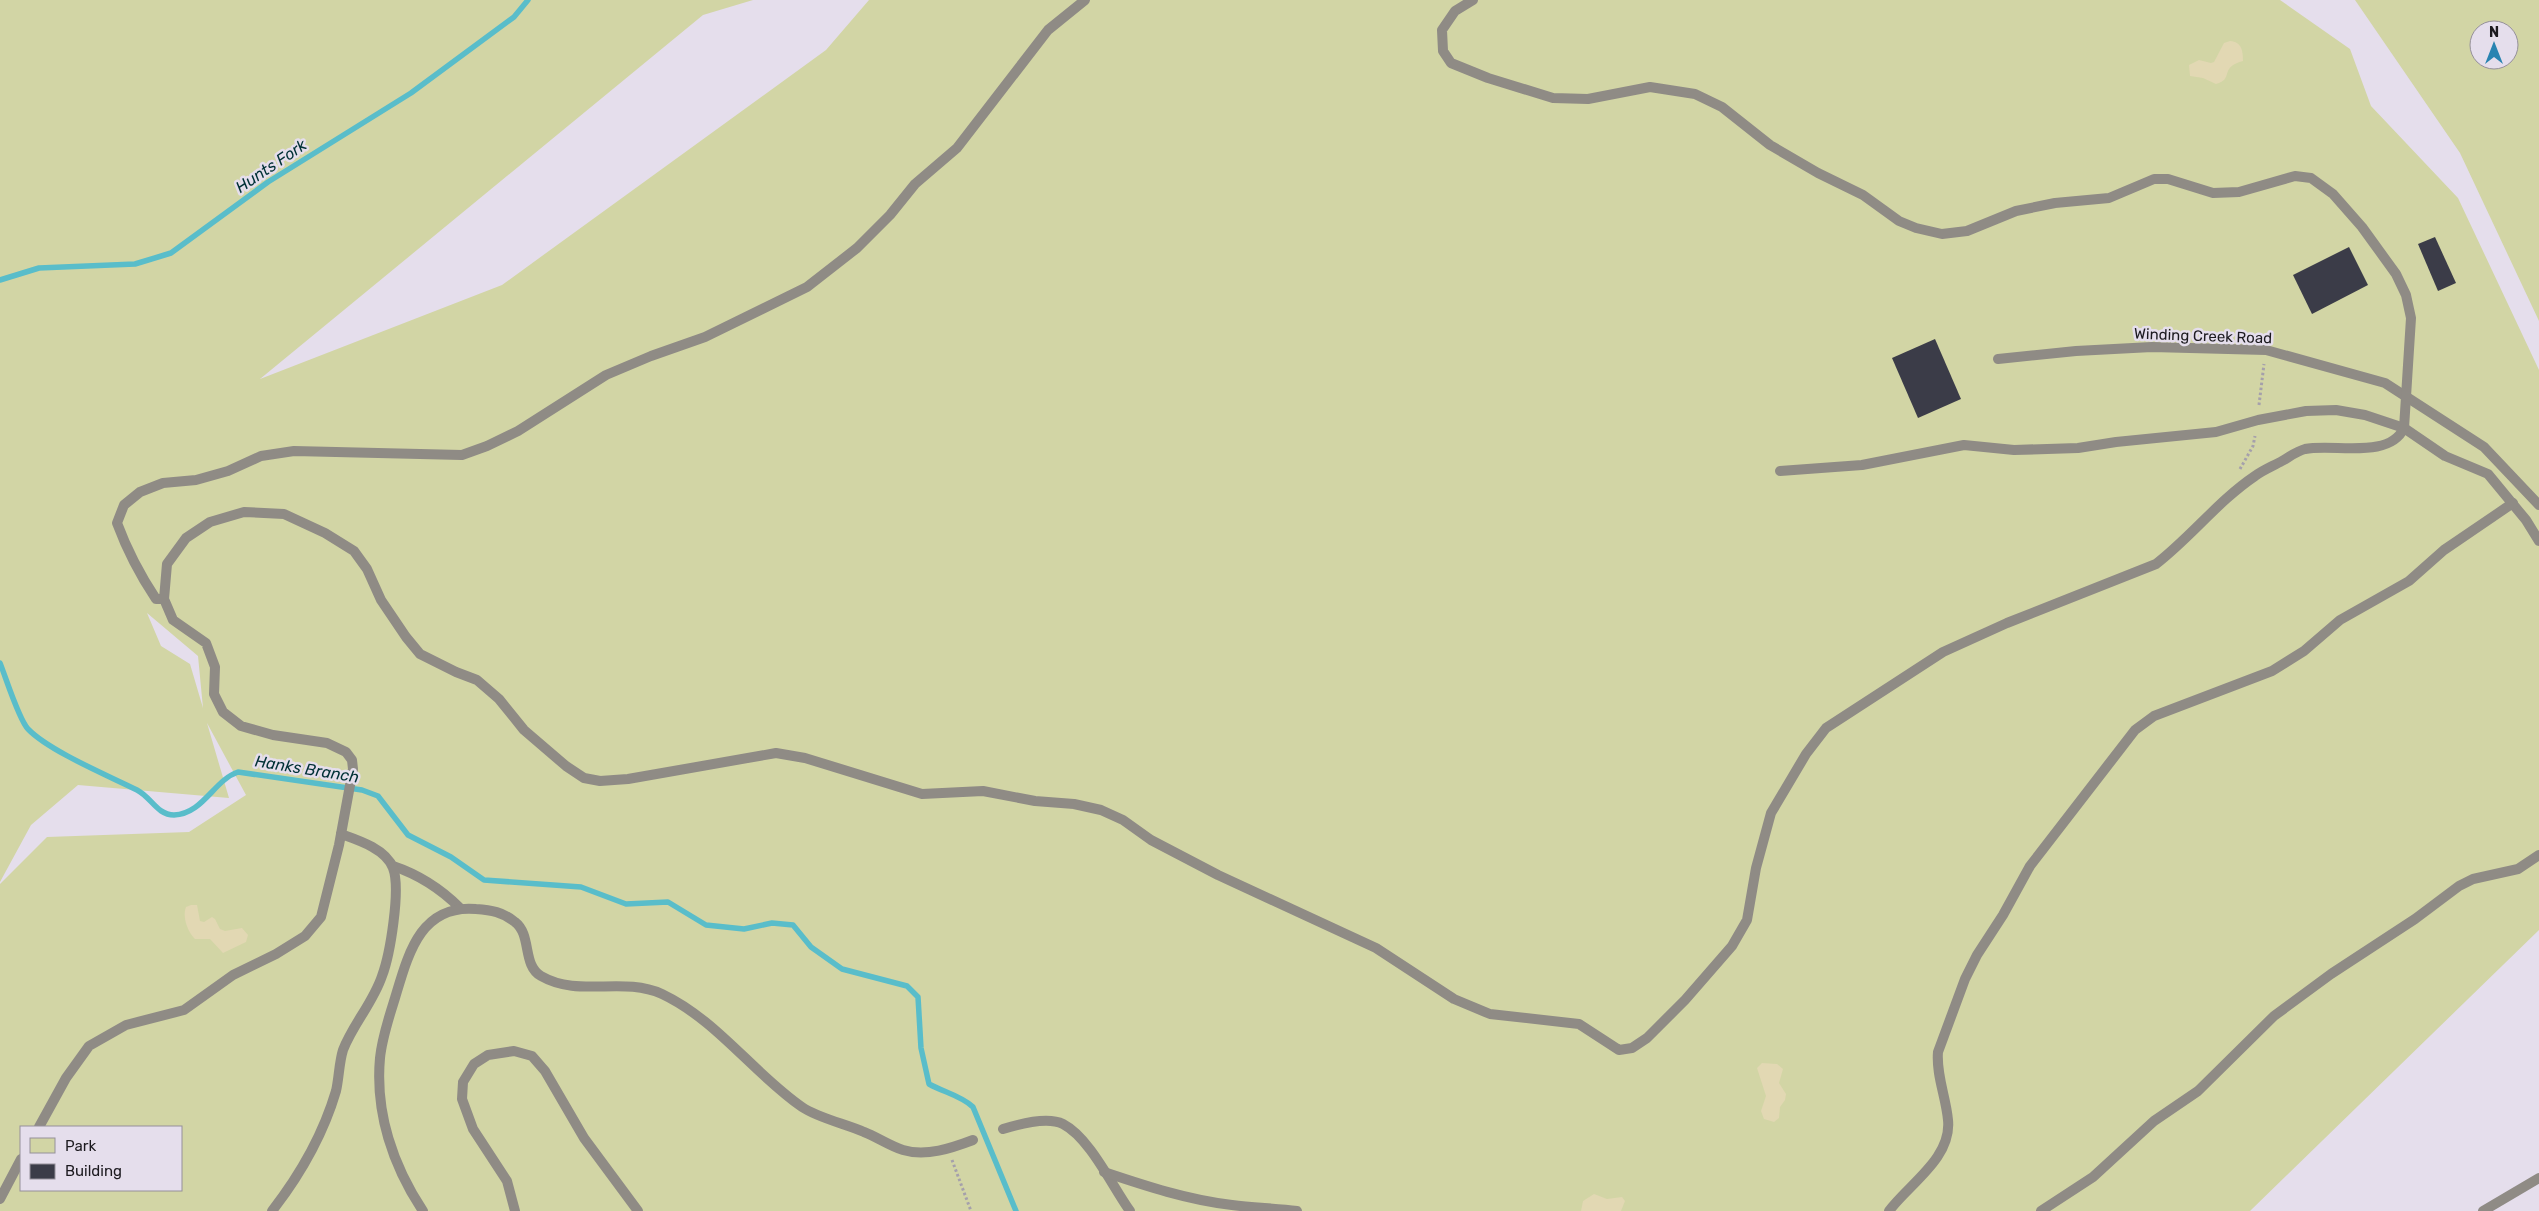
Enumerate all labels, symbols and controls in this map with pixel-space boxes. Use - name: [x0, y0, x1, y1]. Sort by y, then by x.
- north arrow: [2469, 20, 2519, 70]
- text: N: [2489, 24, 2499, 41]
- water label: Hunts Fork: [232, 135, 311, 197]
- street label: Winding Creek Road: [2134, 325, 2272, 347]
- water label: Hanks Branch: [254, 751, 360, 787]
- legend: [20, 1126, 182, 1191]
- text: Park: [65, 1137, 96, 1155]
- text: Building: [65, 1162, 122, 1180]

